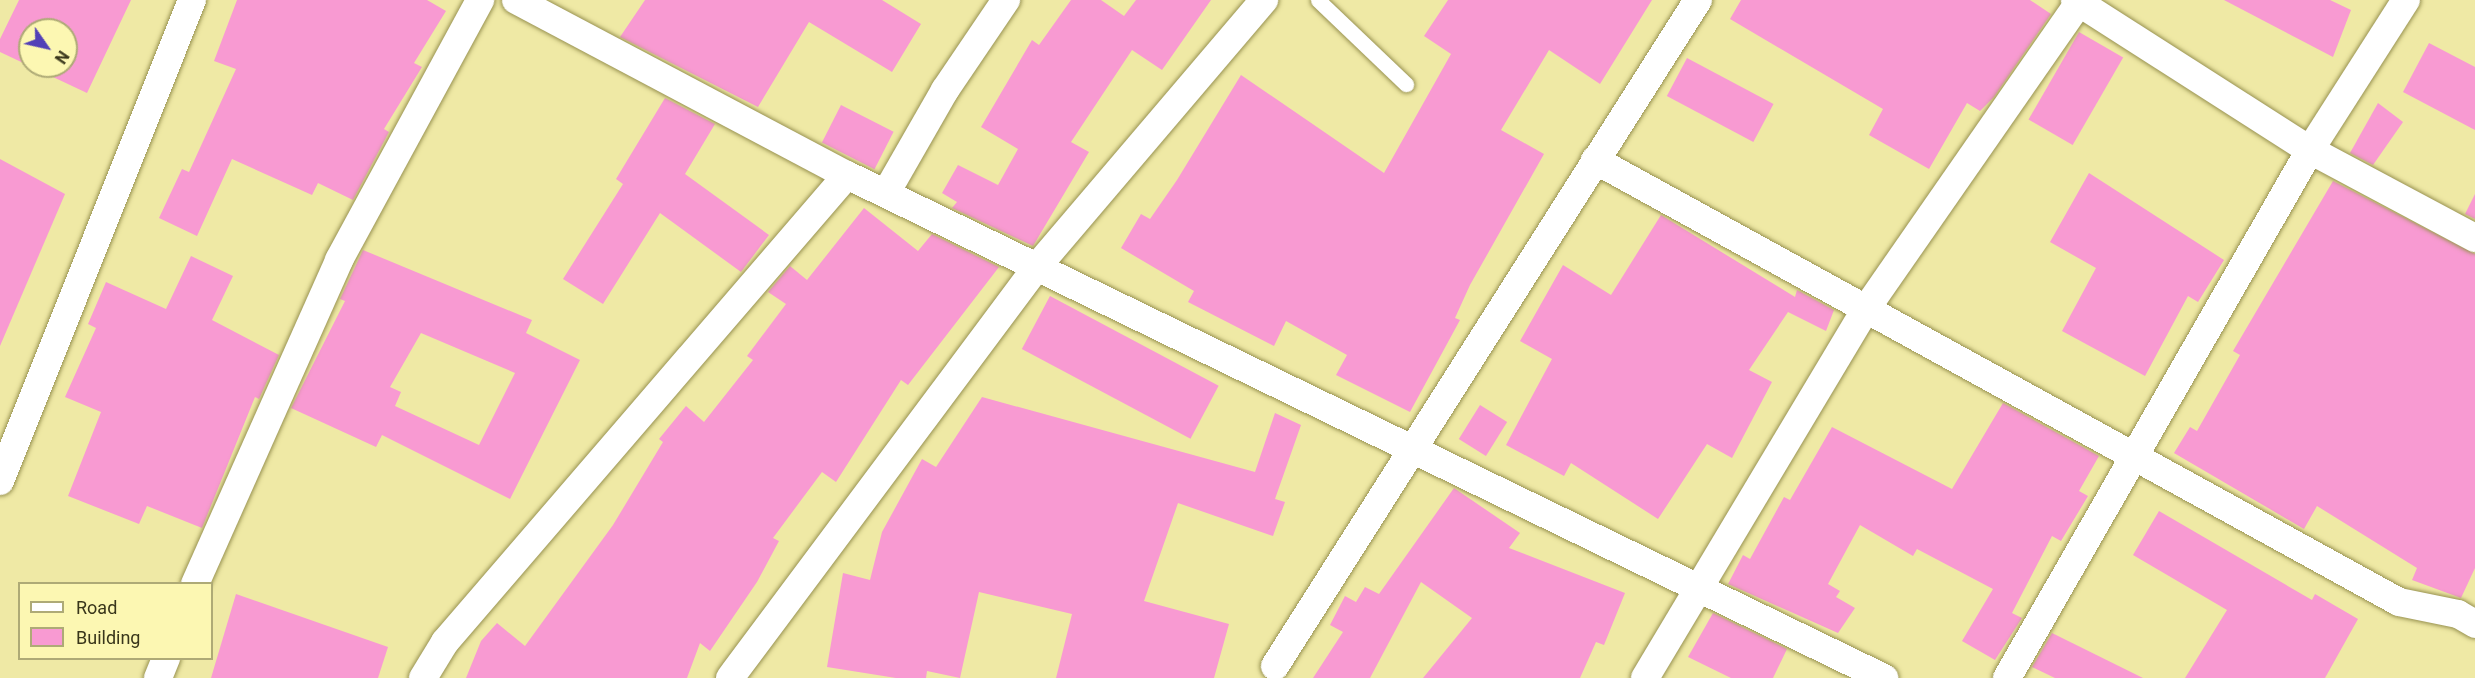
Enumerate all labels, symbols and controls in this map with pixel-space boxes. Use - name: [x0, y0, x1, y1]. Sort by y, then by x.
- north arrow: [18, 18, 78, 78]
- text: N: [51, 47, 73, 67]
- legend: [18, 582, 213, 660]
- text: Road: [76, 597, 117, 618]
- text: Building: [76, 627, 140, 648]

